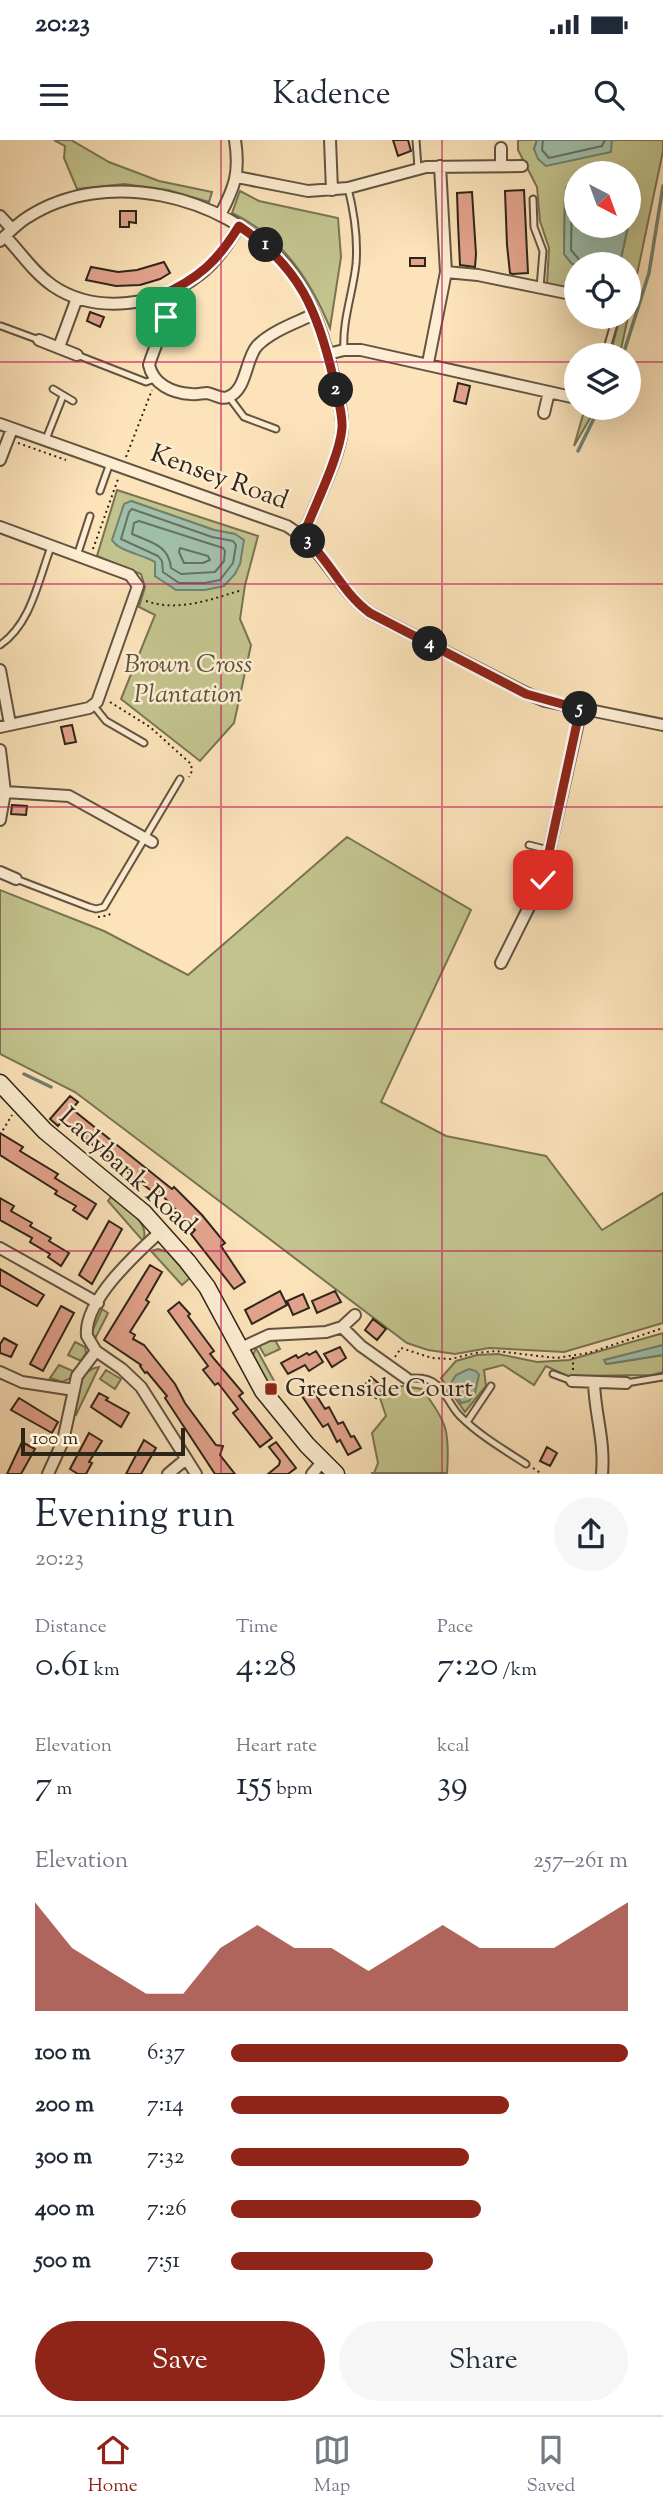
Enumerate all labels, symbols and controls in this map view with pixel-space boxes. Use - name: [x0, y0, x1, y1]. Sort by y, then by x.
- text: 20:23: [35, 6, 90, 43]
- text: Kadence: [272, 72, 391, 118]
- icon: menu: [35, 76, 73, 114]
- icon: search: [590, 76, 628, 114]
- north arrow: [564, 161, 640, 238]
- map controls: [564, 161, 641, 420]
- pin: 1: [248, 228, 284, 262]
- text: 1: [262, 231, 269, 258]
- button: locate: [564, 252, 641, 329]
- pin: [136, 287, 196, 347]
- icon: arrive: [147, 298, 185, 336]
- button: layers: [564, 343, 641, 420]
- pin: 2: [318, 372, 354, 408]
- text: 2: [331, 376, 340, 403]
- street label: Kensey Road: [145, 436, 293, 520]
- pin: 3: [290, 524, 326, 558]
- text: 3: [304, 527, 311, 554]
- pin: 4: [412, 626, 448, 662]
- text: 4: [425, 630, 434, 657]
- park label: Brown Cross Plantation: [124, 647, 252, 714]
- pin: 5: [562, 692, 598, 726]
- text: 5: [576, 695, 583, 722]
- pin: [513, 850, 573, 910]
- icon: check: [524, 861, 562, 899]
- street label: Ladybank Road: [50, 1100, 204, 1244]
- place label: Greenside Court: [285, 1371, 473, 1408]
- marker: Greenside Court: [263, 1381, 279, 1397]
- scale bar: [21, 1424, 186, 1456]
- text: 100 m: [32, 1426, 78, 1453]
- text: Evening run: [35, 1490, 235, 1544]
- button: share: [554, 1497, 628, 1571]
- text: 20:23: [35, 1543, 84, 1576]
- text: Distance: [35, 1614, 107, 1641]
- text: Time: [236, 1614, 278, 1641]
- text: Pace: [437, 1614, 473, 1641]
- text: 0.61: [35, 1641, 90, 1692]
- text: 4:28: [236, 1641, 297, 1692]
- text: 7:20: [437, 1641, 499, 1692]
- text: km: [90, 1657, 120, 1684]
- text: /km: [499, 1657, 537, 1684]
- text: Elevation: [35, 1733, 112, 1760]
- text: Heart rate: [236, 1733, 317, 1760]
- text: kcal: [437, 1733, 470, 1760]
- text: 7: [35, 1760, 53, 1811]
- text: 155: [236, 1760, 272, 1811]
- text: 39: [437, 1760, 468, 1811]
- text: m: [53, 1776, 72, 1803]
- text: bpm: [272, 1776, 313, 1803]
- text: Elevation: [35, 1845, 128, 1878]
- text: 257–261 m: [533, 1845, 628, 1878]
- text: 100 m: [35, 2037, 91, 2070]
- text: 6:37: [147, 2037, 185, 2070]
- text: 200 m: [35, 2089, 94, 2122]
- text: 7:14: [147, 2089, 184, 2122]
- text: 300 m: [35, 2141, 92, 2174]
- text: 7:32: [147, 2141, 185, 2174]
- text: 400 m: [35, 2193, 95, 2226]
- text: 7:26: [147, 2193, 187, 2226]
- text: 500 m: [35, 2245, 91, 2278]
- text: 7:51: [147, 2245, 180, 2278]
- button: Save: [35, 2321, 325, 2401]
- button: Share: [339, 2321, 628, 2401]
- tab: Home: [88, 2431, 138, 2500]
- tab: Map: [313, 2431, 351, 2500]
- tab: Saved: [526, 2431, 575, 2500]

